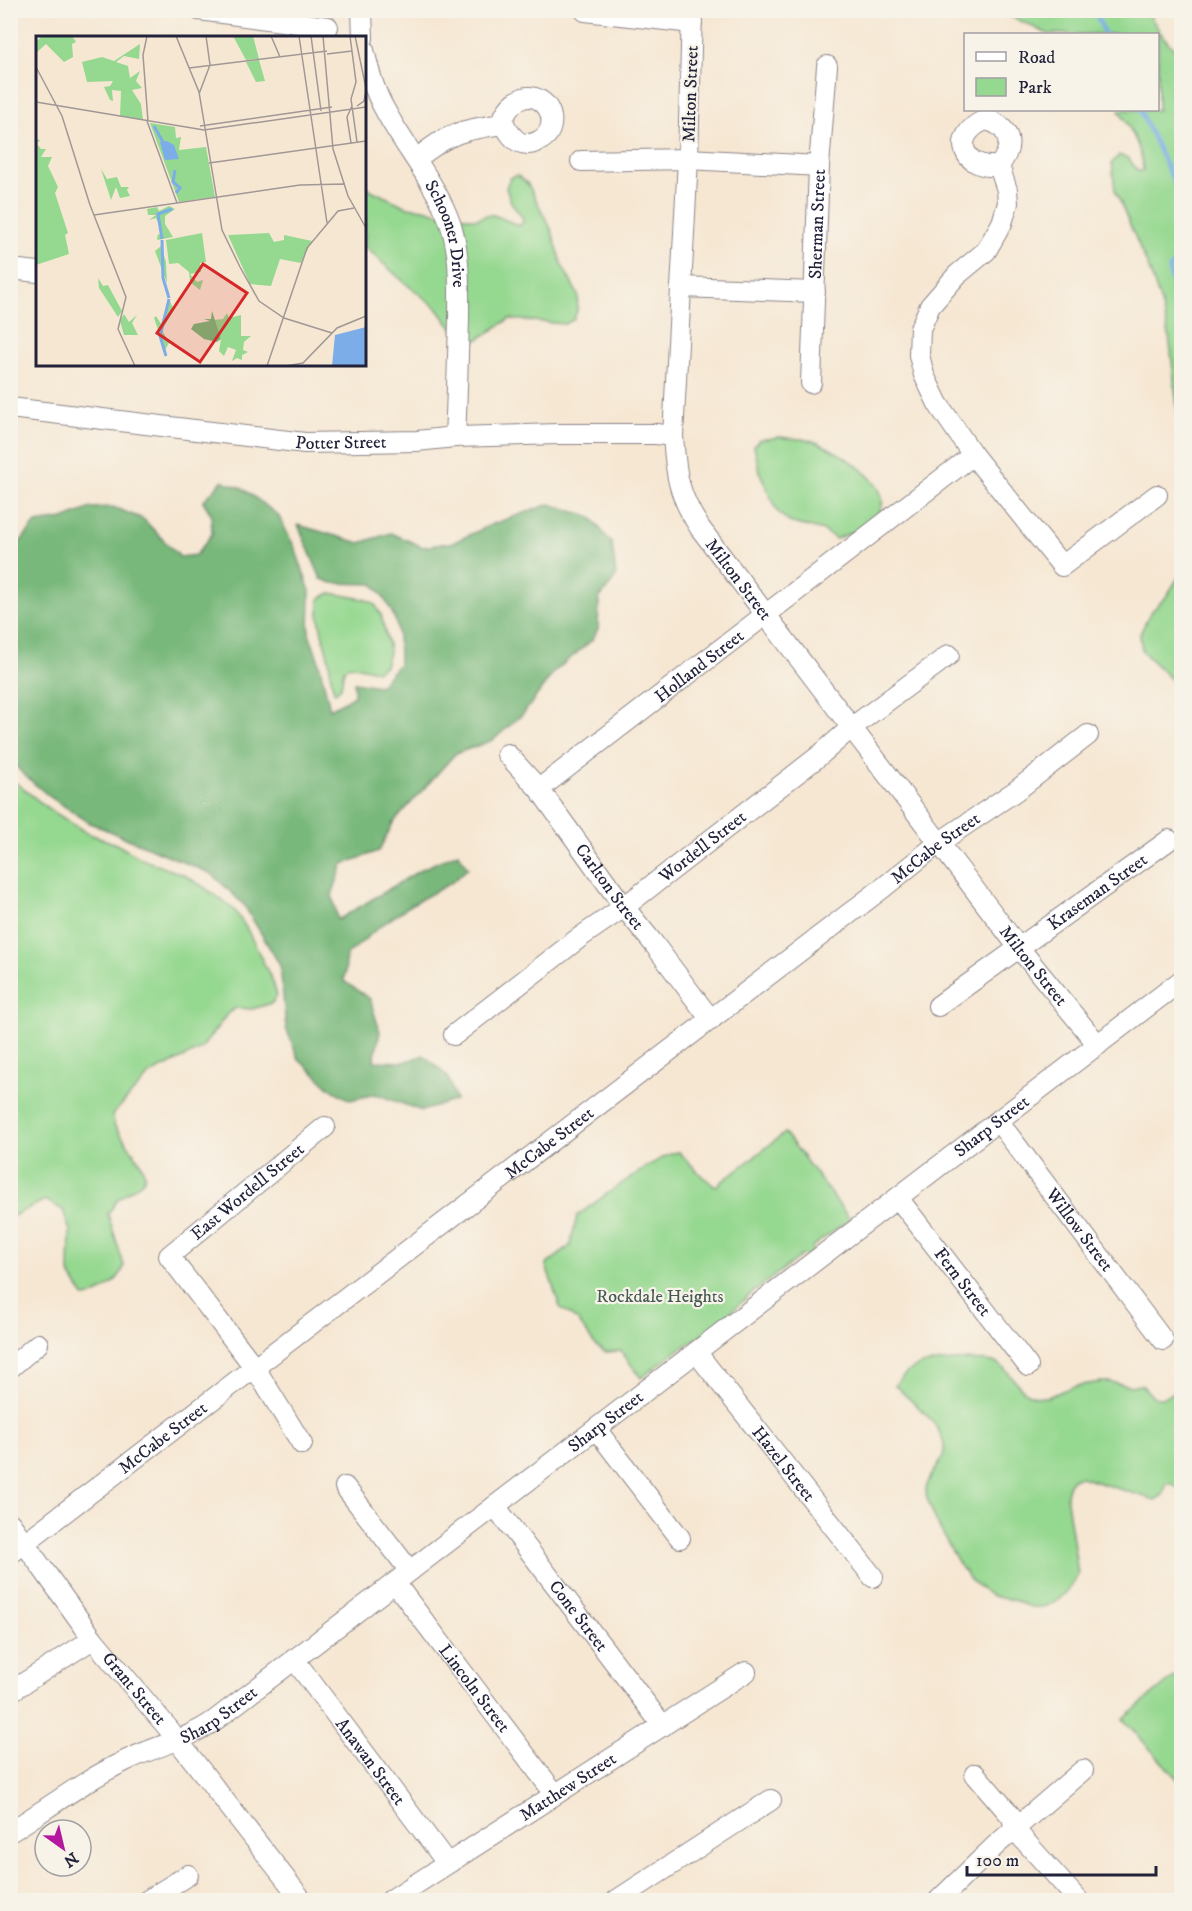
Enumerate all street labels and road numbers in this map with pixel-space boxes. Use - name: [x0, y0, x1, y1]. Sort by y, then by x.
- street label: Milton Street: [678, 45, 704, 143]
- street label: Sherman Street: [805, 169, 831, 280]
- street label: Schooner Drive: [419, 177, 469, 288]
- street label: Potter Street: [294, 432, 387, 455]
- street label: Milton Street: [700, 535, 776, 625]
- street label: Holland Street: [651, 625, 749, 708]
- street label: Wordell Street: [654, 806, 751, 888]
- street label: McCabe Street: [887, 808, 985, 889]
- street label: Carlton Street: [570, 840, 648, 935]
- street label: Kraseman Street: [1044, 849, 1152, 936]
- street label: Milton Street: [994, 922, 1072, 1011]
- street label: Sharp Street: [950, 1091, 1034, 1162]
- street label: McCabe Street: [501, 1102, 599, 1184]
- street label: East Wordell Street: [187, 1139, 309, 1245]
- street label: Willow Street: [1040, 1183, 1118, 1276]
- street label: Fern Street: [929, 1244, 996, 1321]
- street label: Sharp Street: [564, 1386, 648, 1458]
- street label: McCabe Street: [114, 1397, 212, 1479]
- street label: Hazel Street: [747, 1422, 820, 1507]
- street label: Cone Street: [544, 1576, 612, 1657]
- street label: Lincoln Street: [434, 1640, 514, 1737]
- street label: Grant Street: [97, 1648, 171, 1730]
- street label: Sharp Street: [177, 1682, 262, 1749]
- street label: Anawan Street: [330, 1714, 410, 1810]
- street label: Matthew Street: [516, 1748, 621, 1826]

